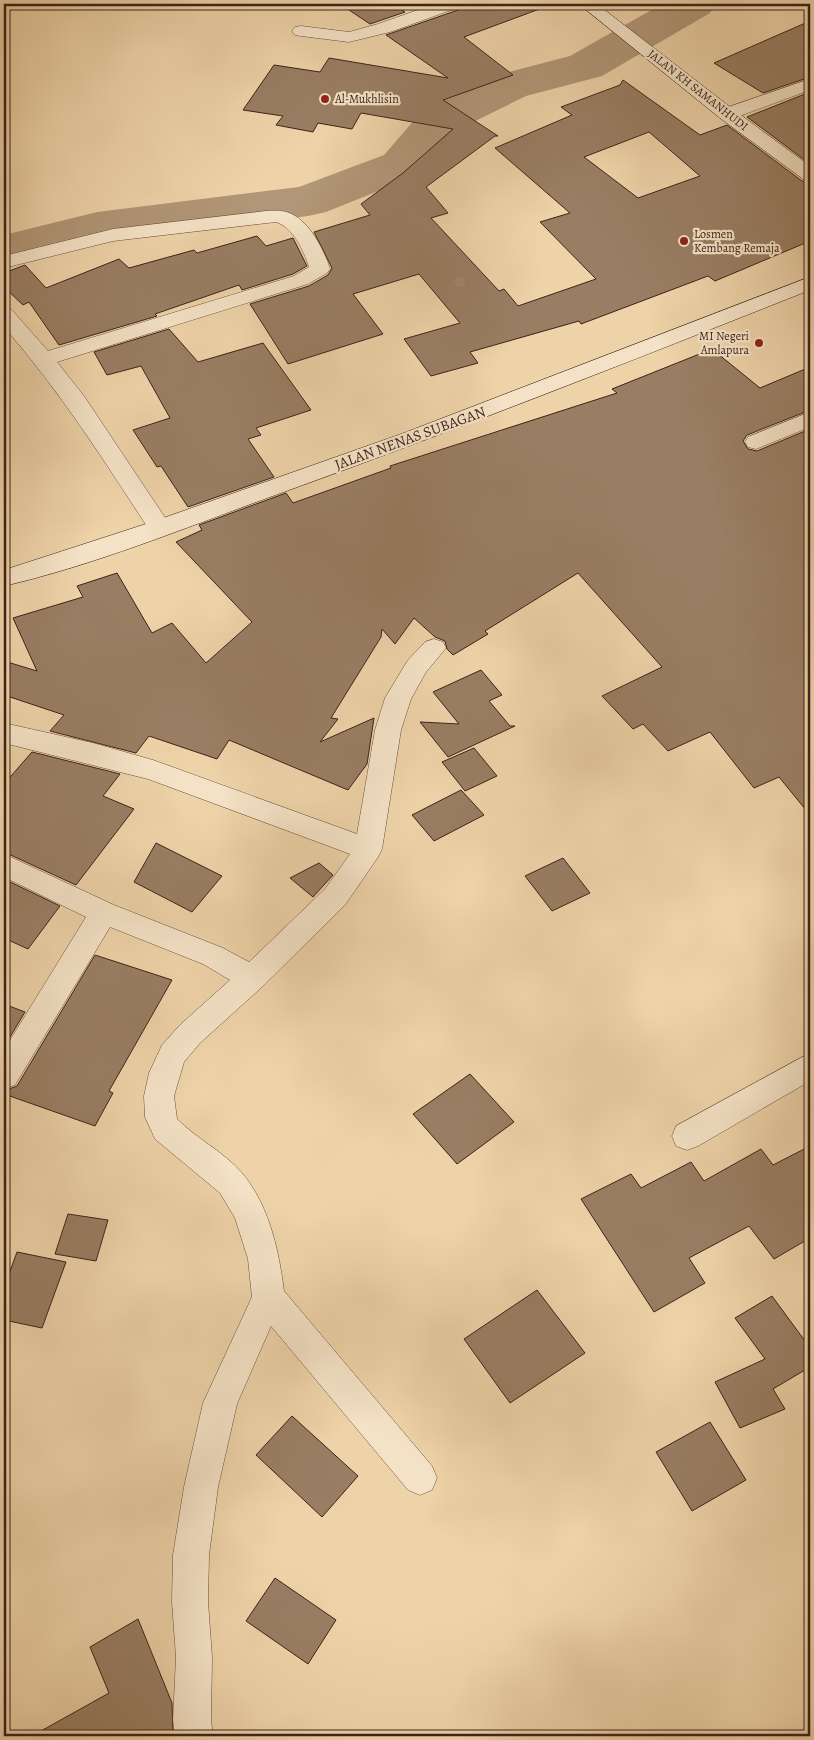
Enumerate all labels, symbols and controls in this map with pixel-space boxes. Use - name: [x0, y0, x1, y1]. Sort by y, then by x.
- street label: JALAN KH SAMANHUDI: [644, 46, 752, 134]
- place label: Al-Mukhlisin: [334, 91, 399, 107]
- marker: Al-Mukhlisin: [319, 93, 331, 105]
- place label: Losmen Kembang Remaja: [694, 226, 780, 256]
- marker: Losmen Kembang Remaja: [678, 235, 690, 247]
- place label: MI Negeri Amlapura: [699, 328, 749, 358]
- marker: MI Negeri Amlapura: [753, 337, 765, 349]
- street label: JALAN NENAS SUBAGAN: [332, 401, 488, 475]

